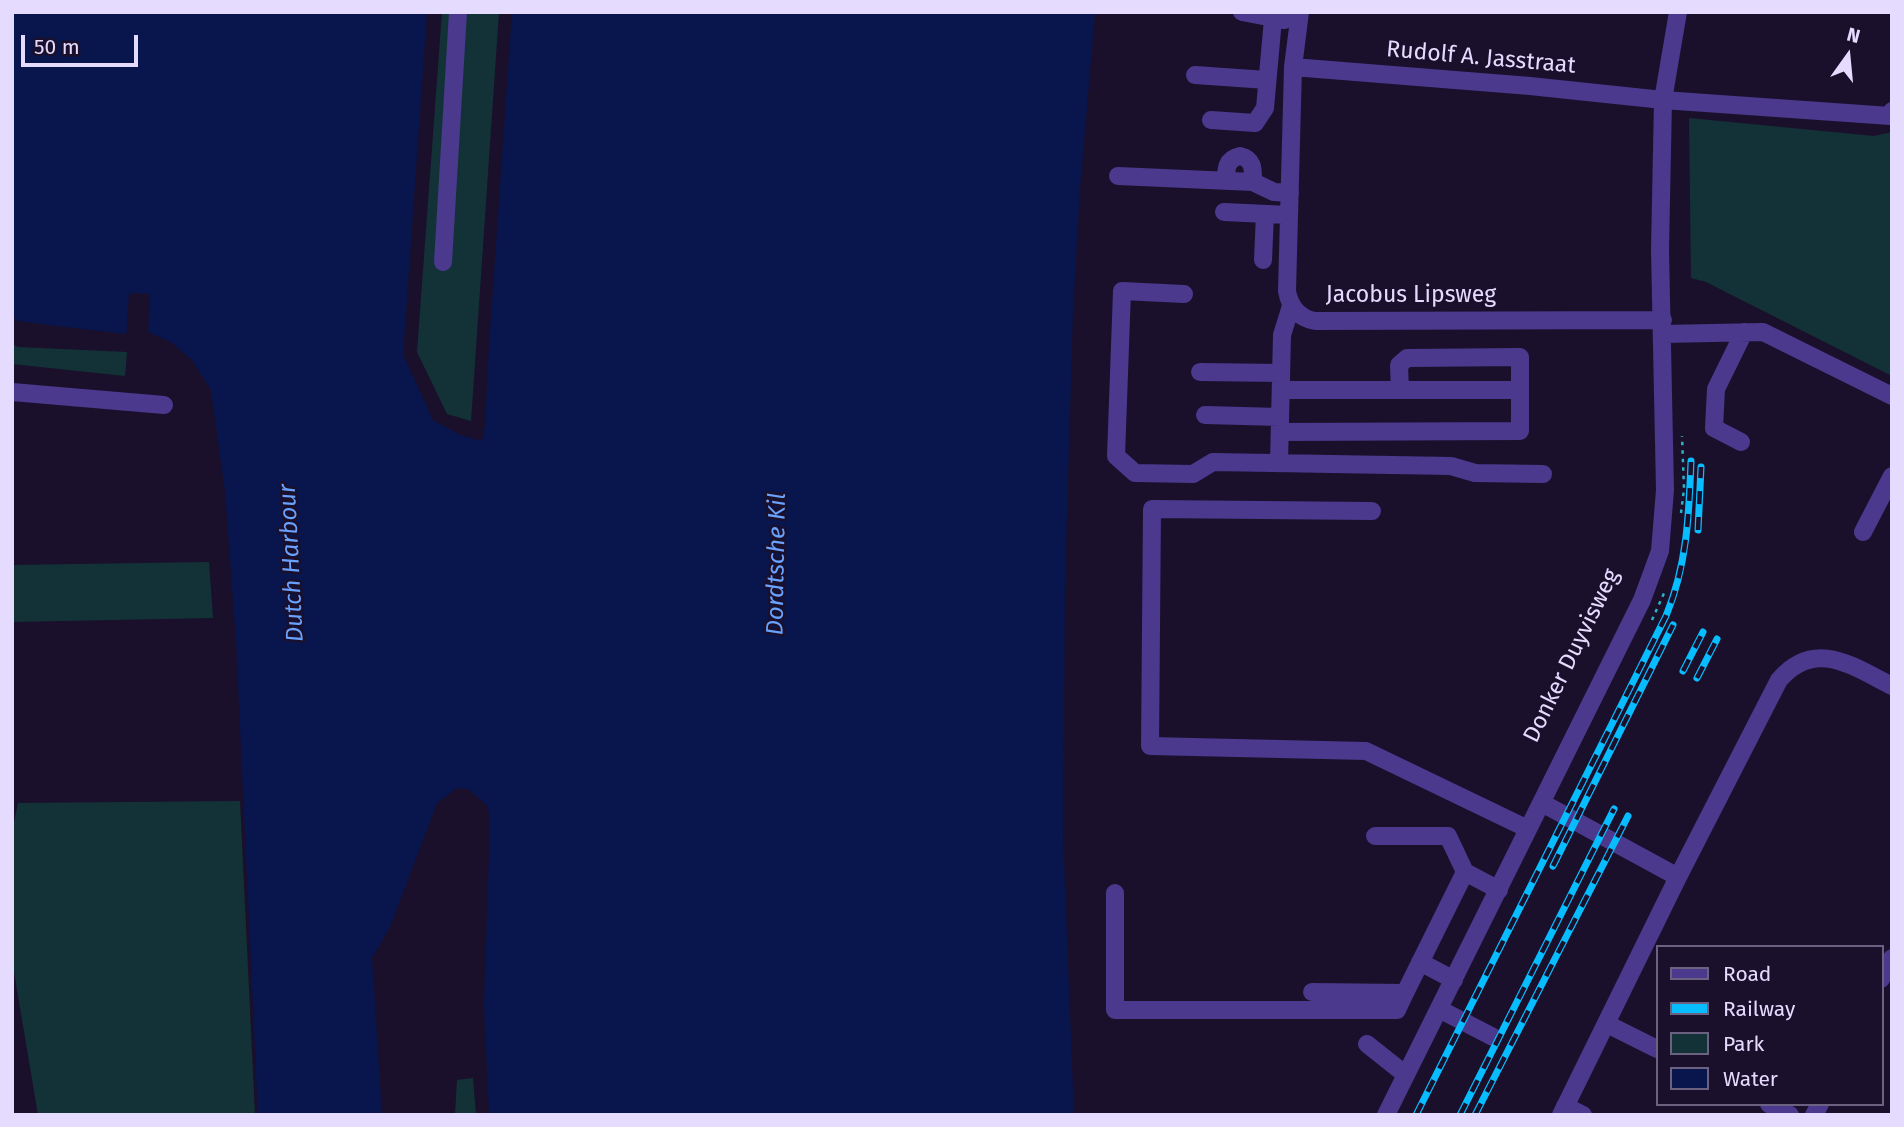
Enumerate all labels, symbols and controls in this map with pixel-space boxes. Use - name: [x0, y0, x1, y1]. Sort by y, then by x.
- scale bar: [24, 21, 142, 65]
- north arrow: [1813, 21, 1883, 91]
- text: N: [1844, 22, 1863, 48]
- text: 50 m: [34, 34, 80, 60]
- street label: Rudolf A. Jasstraat: [1385, 36, 1577, 80]
- street label: Jacobus Lipsweg: [1326, 282, 1496, 310]
- water label: Dutch Harbour: [273, 483, 311, 643]
- water label: Dordtsche Kil: [761, 492, 793, 636]
- street label: Donker Duyvisweg: [1518, 565, 1626, 747]
- legend: [1656, 945, 1883, 1106]
- text: Road: [1723, 961, 1771, 987]
- text: Railway: [1723, 996, 1795, 1022]
- text: Park: [1723, 1031, 1764, 1057]
- text: Water: [1723, 1066, 1778, 1092]

